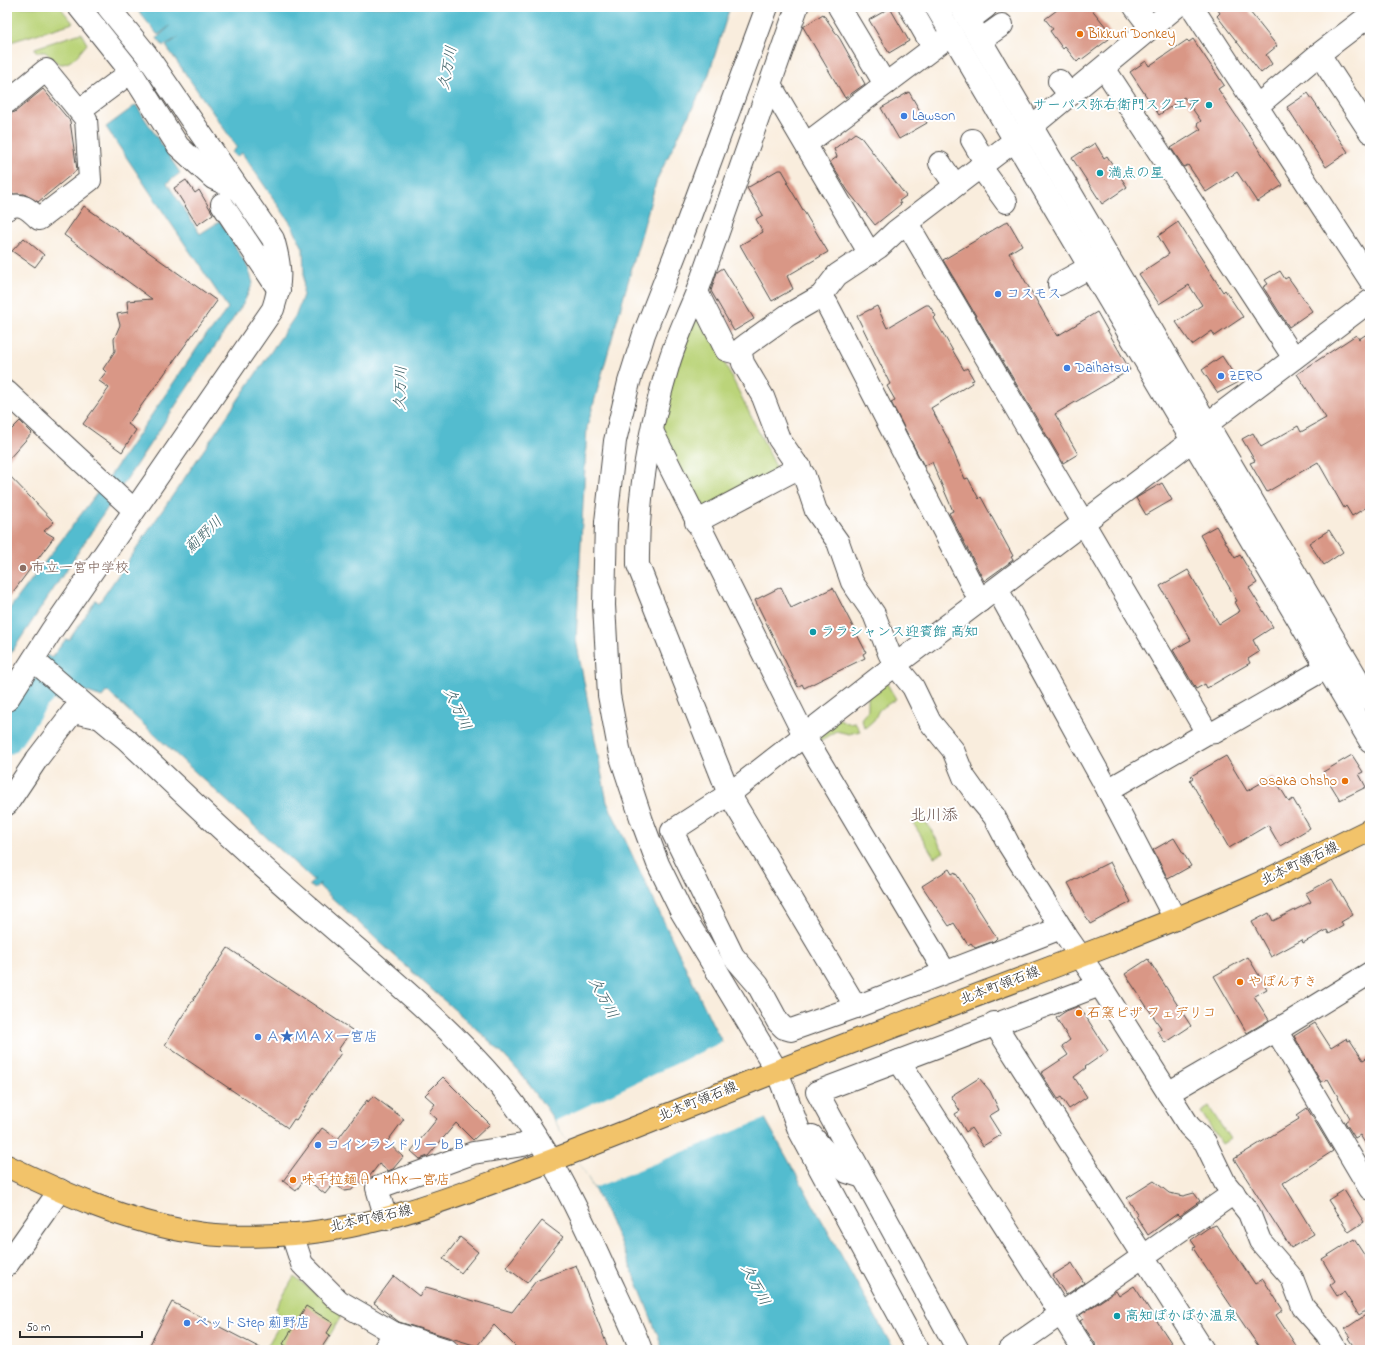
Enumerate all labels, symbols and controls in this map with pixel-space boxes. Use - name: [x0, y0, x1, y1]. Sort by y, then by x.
- place label: Bikkuri Donkey: [1087, 24, 1175, 46]
- marker: Bikkuri Donkey: [1075, 29, 1085, 39]
- water label: 久万川: [433, 44, 463, 92]
- place label: サーパス弥右衛門スクエア: [1033, 95, 1201, 116]
- marker: サーパス弥右衛門スクエア: [1204, 100, 1214, 110]
- place label: Lawson: [912, 106, 955, 127]
- marker: Lawson: [899, 111, 909, 121]
- place label: 満点の星: [1108, 163, 1164, 184]
- marker: 満点の星: [1095, 168, 1105, 178]
- place label: コスモス: [1006, 284, 1061, 305]
- marker: コスモス: [993, 289, 1003, 299]
- place label: Daihatsu: [1074, 358, 1129, 379]
- marker: Daihatsu: [1062, 363, 1072, 373]
- water label: 久万川: [389, 365, 413, 411]
- place label: ZERO: [1229, 366, 1263, 387]
- marker: ZERO: [1216, 371, 1226, 381]
- water label: 薊野川: [180, 511, 228, 559]
- place label: 市立一宮中学校: [31, 558, 129, 579]
- marker: 市立一宮中学校: [18, 563, 28, 573]
- place label: ララシャンス迎賓館 高知: [821, 622, 979, 643]
- marker: ララシャンス迎賓館 高知: [808, 627, 818, 637]
- water label: 久万川: [438, 684, 476, 734]
- place label: Osaka Ohsho: [1259, 771, 1337, 792]
- marker: Osaka Ohsho: [1340, 776, 1350, 786]
- district label: 北川添: [910, 804, 958, 828]
- street label: 北本町領石線: [1257, 837, 1343, 891]
- street label: 北本町領石線: [957, 961, 1043, 1011]
- place label: やぽんすき: [1248, 972, 1317, 993]
- water label: 久万川: [583, 973, 623, 1023]
- marker: やぽんすき: [1235, 977, 1245, 987]
- place label: 石窯ピザ フェデリコ: [1087, 1003, 1217, 1024]
- marker: 石窯ピザ フェデリコ: [1074, 1008, 1084, 1018]
- place label: Ａ★ＭＡＸ一宮店: [266, 1027, 378, 1048]
- marker: Ａ★ＭＡＸ一宮店: [253, 1032, 263, 1042]
- street label: 北本町領石線: [655, 1077, 741, 1127]
- place label: コインランドリーｂＢ: [326, 1135, 466, 1156]
- marker: コインランドリーｂＢ: [313, 1140, 323, 1150]
- place label: 味千拉麺 A・MAX一宮店: [301, 1170, 450, 1191]
- marker: 味千拉麺 A・MAX一宮店: [288, 1175, 298, 1185]
- street label: 北本町領石線: [328, 1200, 414, 1238]
- water label: 久万川: [735, 1260, 775, 1310]
- place label: 高知ぽかぽか温泉: [1125, 1306, 1237, 1327]
- marker: 高知ぽかぽか温泉: [1112, 1311, 1122, 1321]
- scale bar: [20, 1313, 142, 1339]
- place label: ペットStep 薊野店: [195, 1313, 310, 1334]
- marker: ペットStep 薊野店: [182, 1318, 192, 1328]
- text: 50 m: [26, 1319, 50, 1337]

